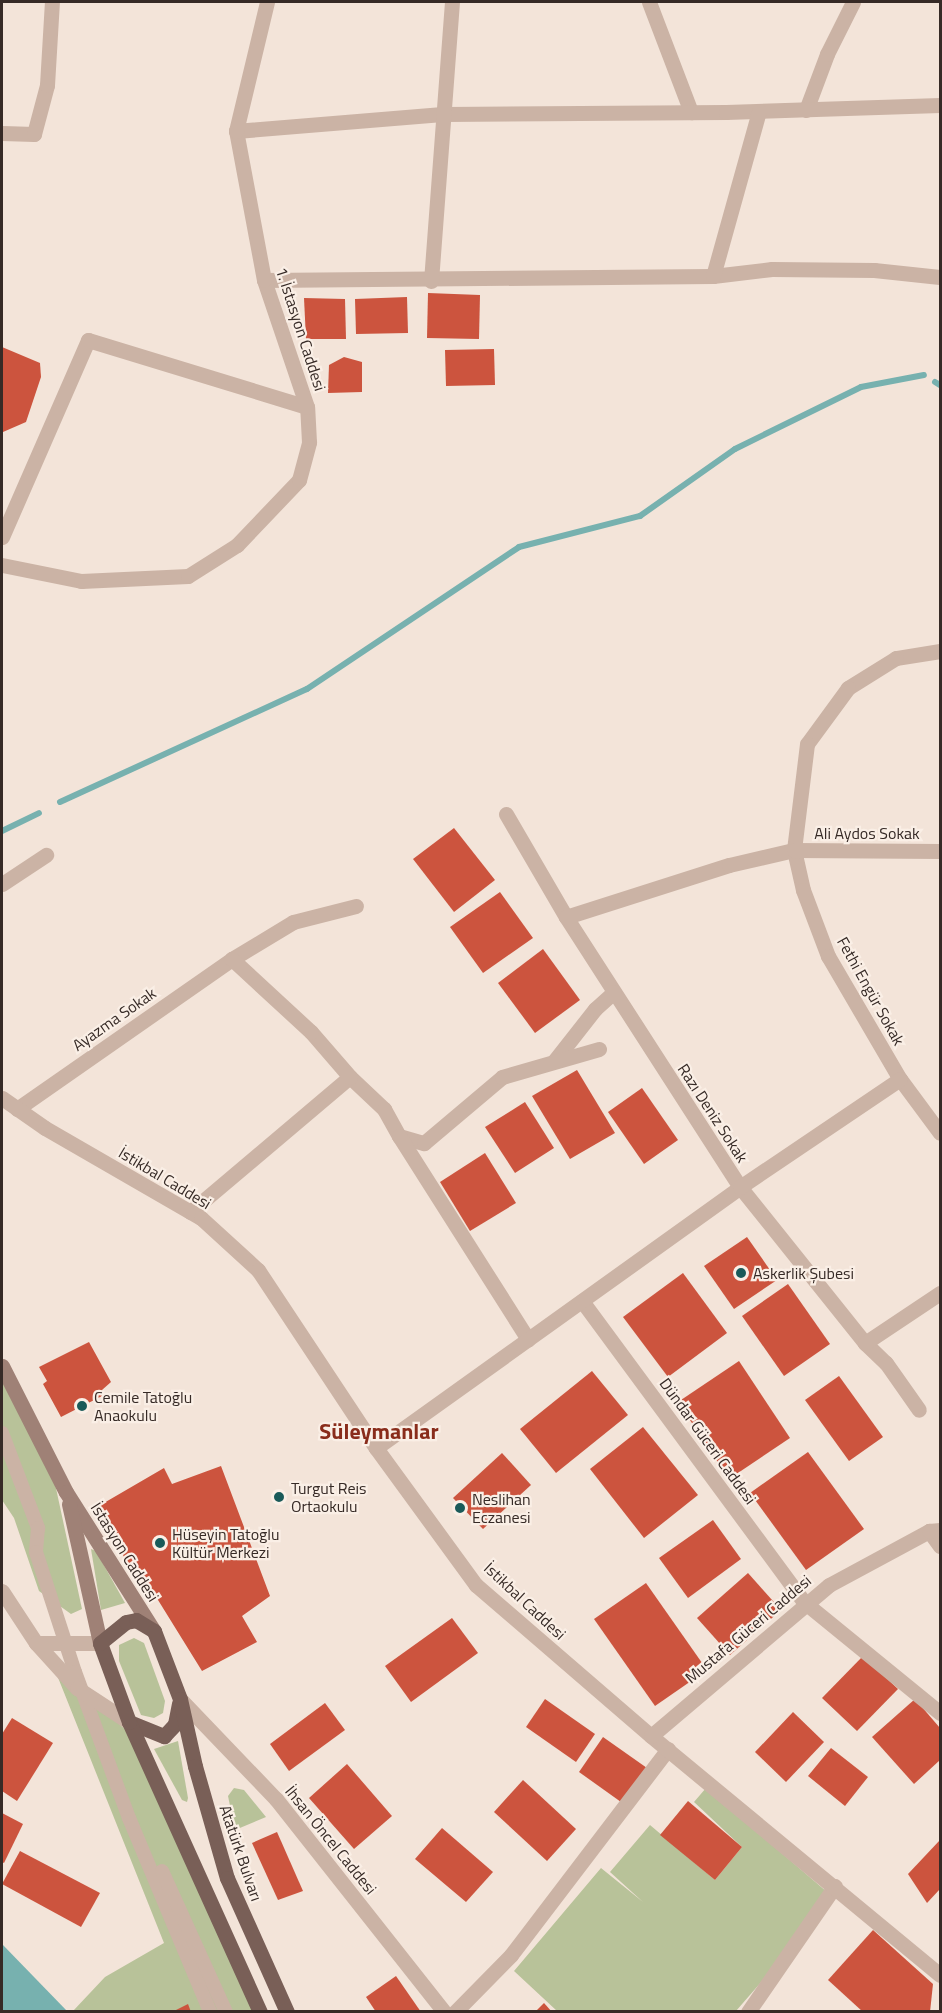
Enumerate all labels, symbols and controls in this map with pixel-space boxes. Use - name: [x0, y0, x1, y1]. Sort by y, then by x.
- street label: 1. İstasyon Caddesi: [272, 265, 330, 393]
- street label: Ali Aydos Sokak: [814, 823, 920, 843]
- street label: Fethi Engür Sokak: [833, 933, 909, 1049]
- street label: Ayazma Sokak: [69, 983, 159, 1055]
- street label: Razı Deniz Sokak: [674, 1060, 752, 1166]
- street label: İstikbal Caddesi: [115, 1143, 215, 1213]
- place label: Askerlik Şubesi: [753, 1263, 854, 1283]
- marker: Askerlik Şubesi: [734, 1266, 748, 1280]
- street label: Dündar Güceri Caddesi: [656, 1374, 760, 1508]
- place label: Cemile Tatoğlu Anaokulu: [94, 1387, 192, 1425]
- marker: Cemile Tatoğlu Anaokulu: [75, 1399, 89, 1413]
- district label: Süleymanlar: [319, 1419, 439, 1445]
- place label: Turgut Reis Ortaokulu: [291, 1478, 367, 1516]
- place label: Neslihan Eczanesi: [472, 1489, 531, 1527]
- marker: Turgut Reis Ortaokulu: [272, 1490, 286, 1504]
- street label: İstasyon Caddesi: [87, 1499, 163, 1605]
- marker: Neslihan Eczanesi: [453, 1501, 467, 1515]
- place label: Hüseyin Tatoğlu Kültür Merkezi: [172, 1524, 280, 1562]
- marker: Hüseyin Tatoğlu Kültür Merkezi: [153, 1536, 167, 1550]
- street label: İstikbal Caddesi: [480, 1558, 570, 1644]
- street label: Mustafa Güceri Caddesi: [681, 1571, 815, 1687]
- street label: İhsan Öncel Caddesi: [281, 1782, 381, 1898]
- street label: Atatürk Bulvarı: [216, 1802, 266, 1904]

